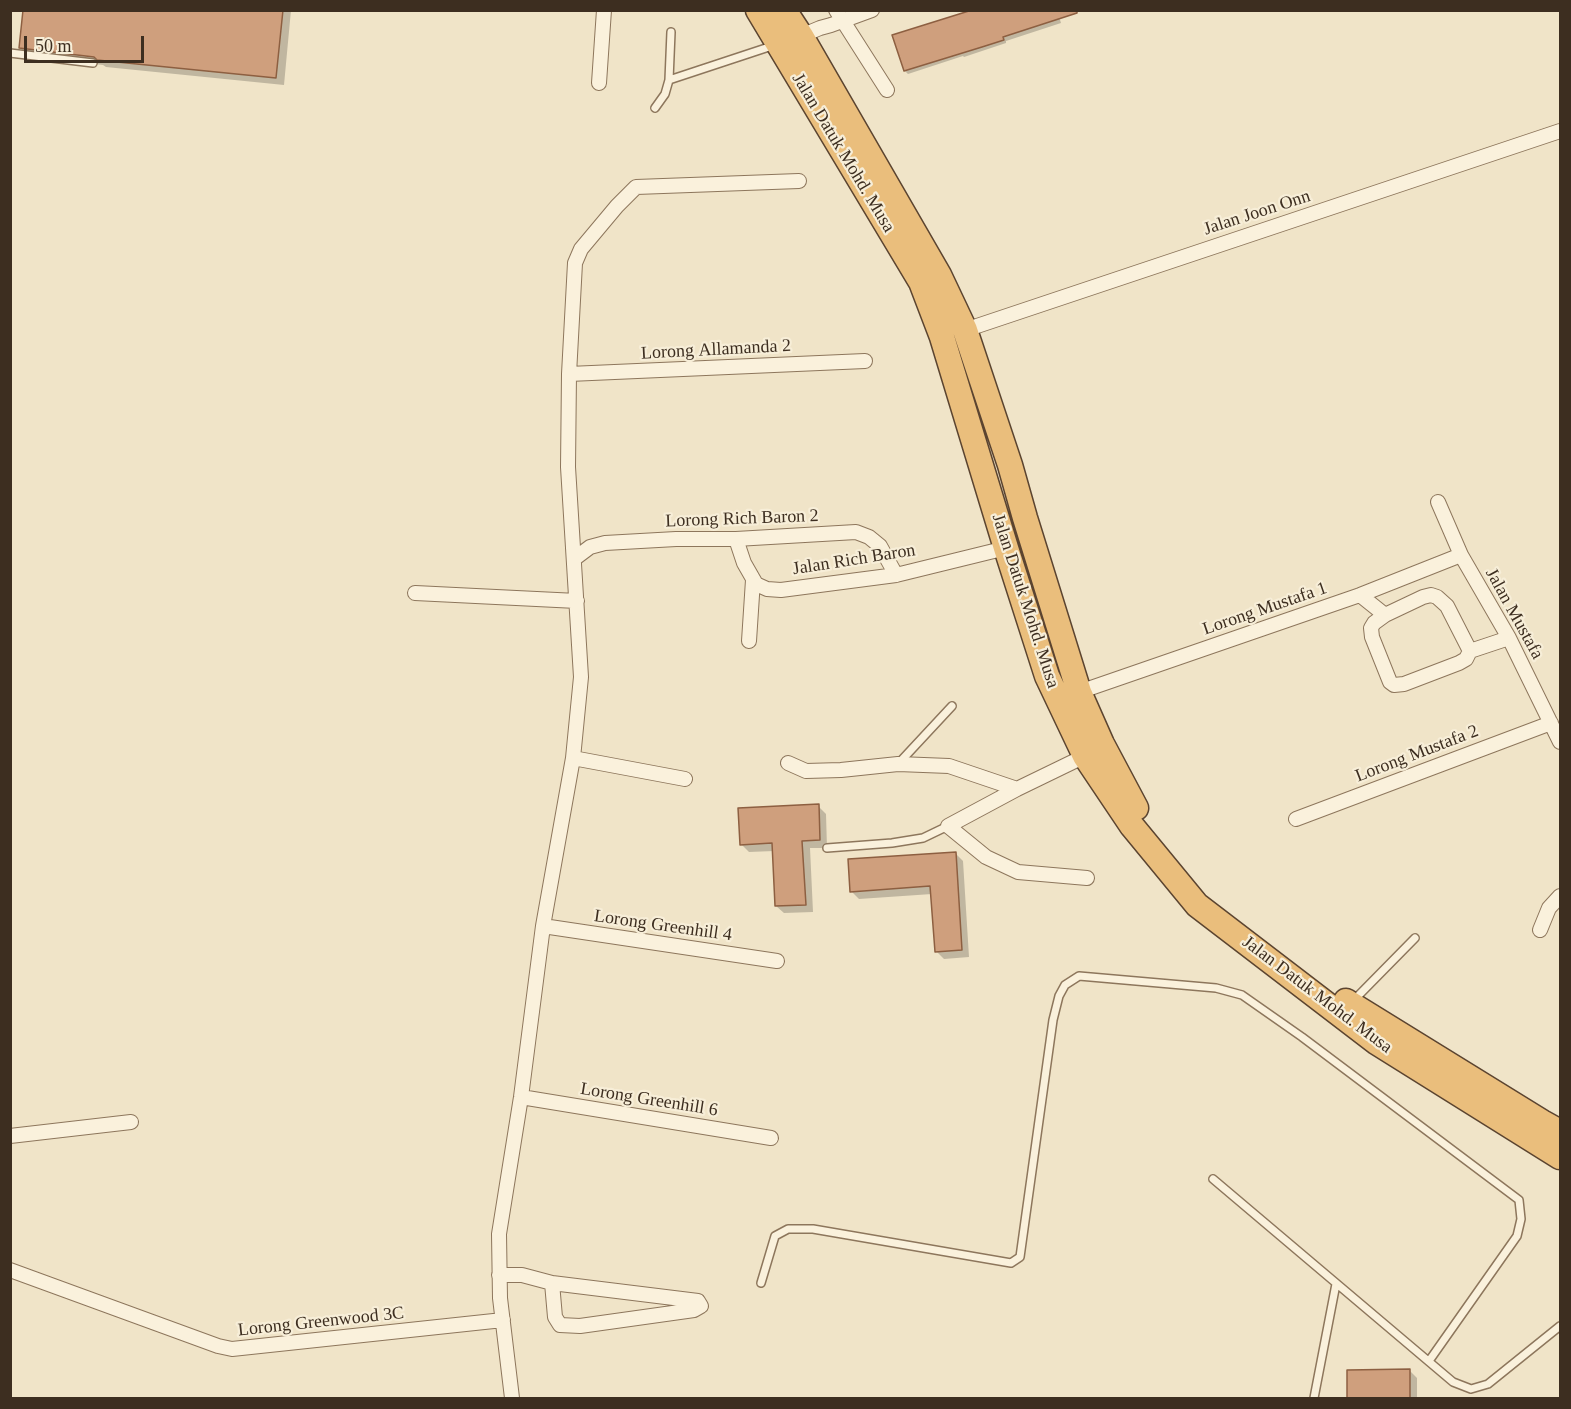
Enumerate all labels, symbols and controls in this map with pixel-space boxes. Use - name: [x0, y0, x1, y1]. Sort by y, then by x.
- scale bar: [27, 24, 147, 62]
- text: 50 m: [35, 36, 72, 56]
- street label: Jalan Datuk Mohd. Musa: [787, 69, 899, 237]
- street label: Jalan Joon Onn: [1201, 186, 1313, 240]
- street label: Lorong Allamanda 2: [641, 335, 791, 365]
- street label: Lorong Rich Baron 2: [665, 506, 819, 532]
- street label: Jalan Datuk Mohd. Musa: [987, 511, 1063, 691]
- street label: Jalan Rich Baron: [791, 540, 917, 580]
- street label: Jalan Mustafa: [1480, 565, 1548, 663]
- street label: Lorong Mustafa 1: [1200, 578, 1330, 640]
- street label: Lorong Mustafa 2: [1352, 721, 1482, 787]
- street label: Lorong Greenhill 4: [593, 906, 733, 946]
- street label: Jalan Datuk Mohd. Musa: [1238, 932, 1396, 1058]
- street label: Lorong Greenhill 6: [579, 1078, 719, 1122]
- street label: Lorong Greenwood 3C: [237, 1303, 405, 1341]

